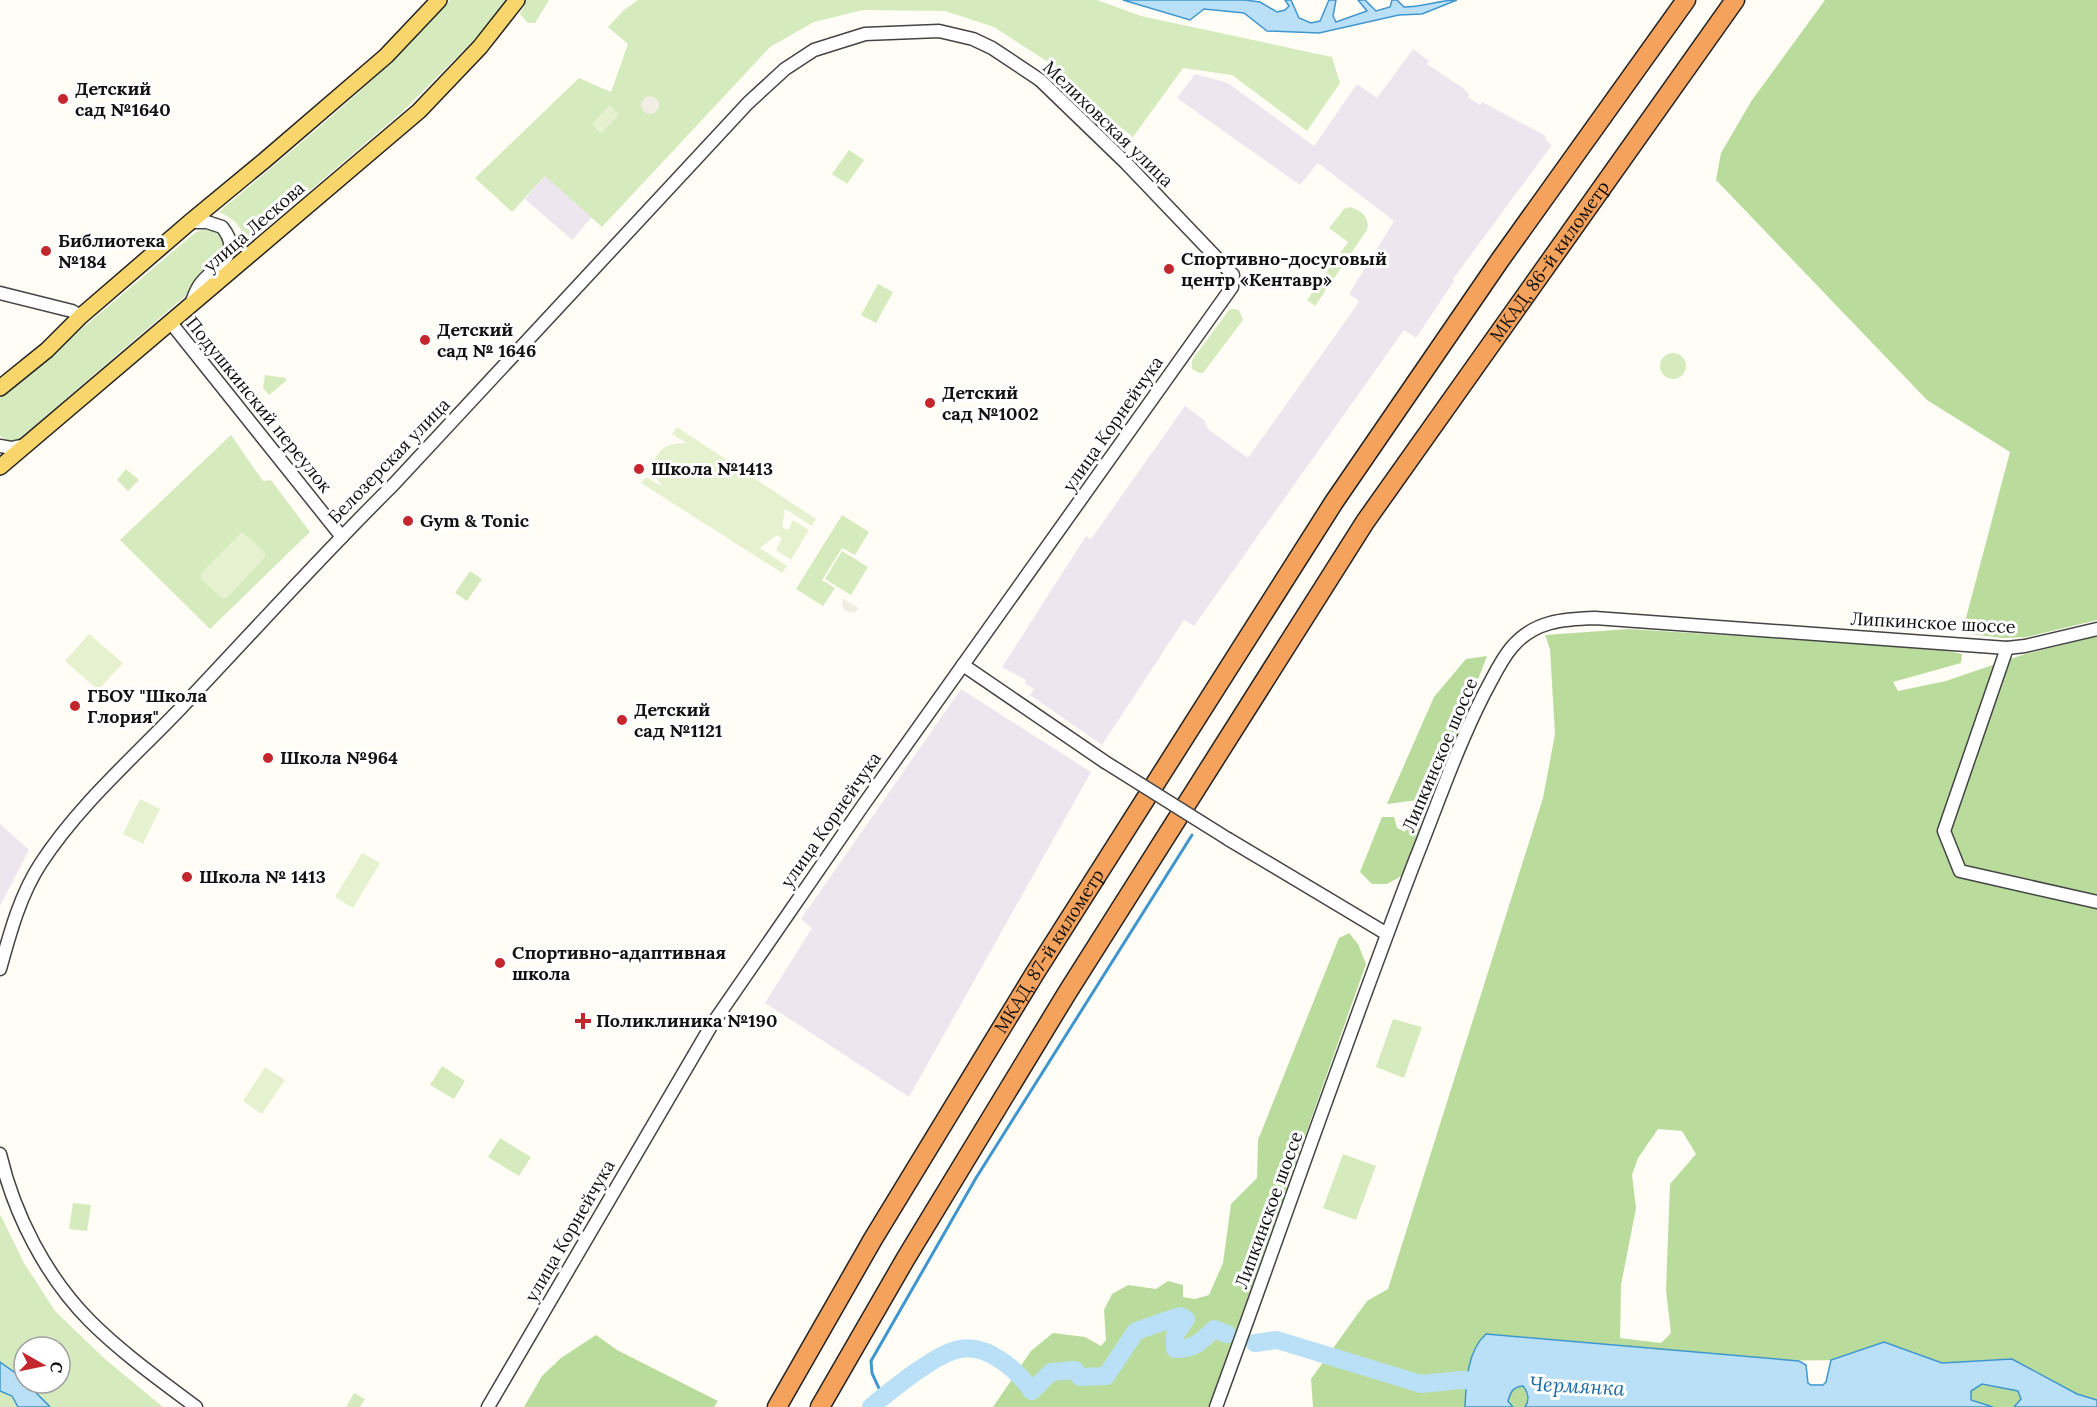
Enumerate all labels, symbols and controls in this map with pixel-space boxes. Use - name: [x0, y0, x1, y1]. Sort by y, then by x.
- street label: Мелиховская улица: [1038, 55, 1178, 192]
- place label: Детский сад №1640: [75, 77, 171, 121]
- marker: Детский сад №1640: [56, 92, 70, 106]
- street label: улица Лескова: [198, 176, 309, 277]
- street label: МКАД, 86-й километр: [1484, 176, 1614, 346]
- place label: Библиотека №184: [58, 229, 166, 273]
- marker: Библиотека №184: [39, 244, 53, 258]
- place label: Спортивно-досуговый центр «Кентавр»: [1181, 247, 1387, 291]
- marker: Спортивно-досуговый центр «Кентавр»: [1162, 262, 1176, 276]
- street label: Подушкинский переулок: [181, 312, 338, 497]
- place label: Детский сад № 1646: [437, 318, 536, 362]
- marker: Детский сад № 1646: [418, 333, 432, 347]
- street label: улица Корнейчука: [1057, 351, 1168, 496]
- place label: Детский сад №1002: [942, 381, 1038, 425]
- street label: Белозерская улица: [323, 393, 454, 528]
- marker: Детский сад №1002: [923, 396, 937, 410]
- place label: Школа №1413: [651, 457, 773, 480]
- marker: Школа №1413: [632, 462, 646, 476]
- place label: Gym & Tonic: [420, 509, 530, 532]
- marker: Gym & Tonic: [401, 514, 415, 528]
- street label: Липкинское шоссе: [1850, 607, 2016, 638]
- street label: Липкинское шоссе: [1397, 674, 1483, 835]
- place label: ГБОУ "Школа Глория": [87, 684, 208, 728]
- place label: Детский сад №1121: [634, 698, 722, 742]
- marker: ГБОУ "Школа Глория": [68, 699, 82, 713]
- marker: Детский сад №1121: [615, 713, 629, 727]
- place label: Школа №964: [280, 746, 398, 769]
- street label: улица Корнейчука: [775, 747, 886, 892]
- marker: Школа №964: [261, 751, 275, 765]
- street label: МКАД, 87-й километр: [989, 864, 1109, 1037]
- place label: Школа № 1413: [199, 865, 326, 888]
- marker: Школа № 1413: [180, 870, 194, 884]
- place label: Спортивно-адаптивная школа: [512, 941, 726, 985]
- marker: Спортивно-адаптивная школа: [493, 956, 507, 970]
- place label: Поликлиника №190: [596, 1009, 777, 1032]
- marker: Поликлиника №190: [574, 1012, 592, 1030]
- street label: Липкинское шоссе: [1229, 1128, 1308, 1291]
- street label: улица Корнейчука: [519, 1156, 620, 1306]
- north arrow: [12, 1335, 72, 1395]
- text: С: [46, 1360, 68, 1374]
- water label: Чермянка: [1529, 1371, 1625, 1400]

